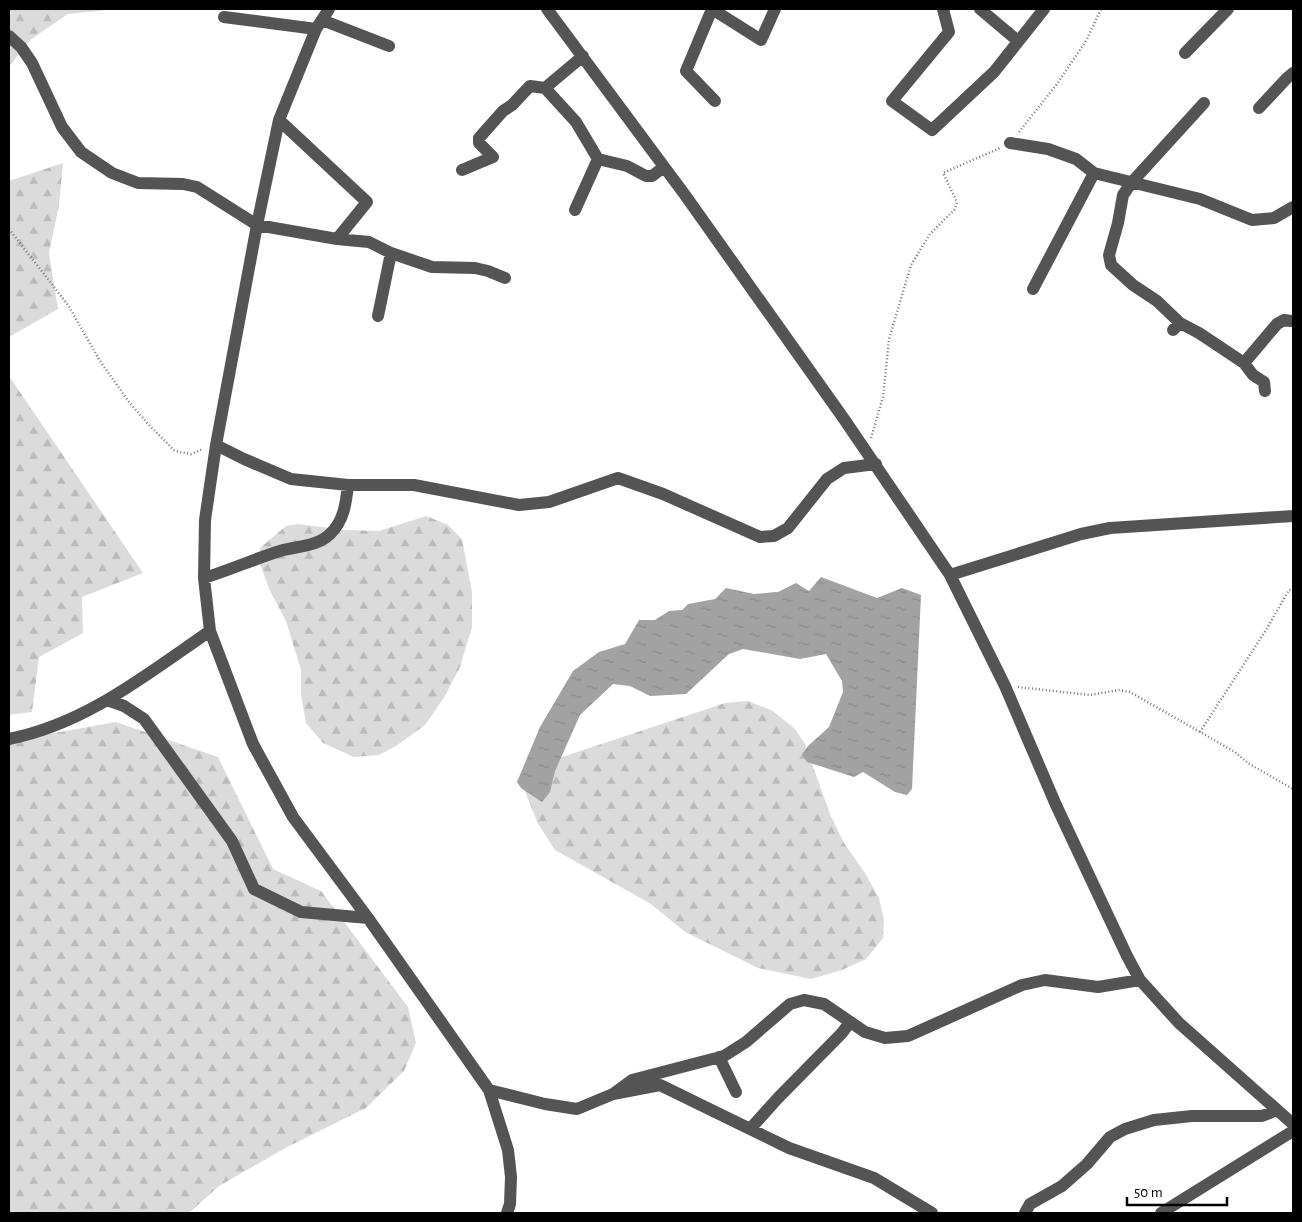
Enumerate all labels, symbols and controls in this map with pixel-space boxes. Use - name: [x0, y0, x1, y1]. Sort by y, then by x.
- scale bar: [1127, 1174, 1227, 1206]
- text: 50 m: [1134, 1185, 1163, 1200]

